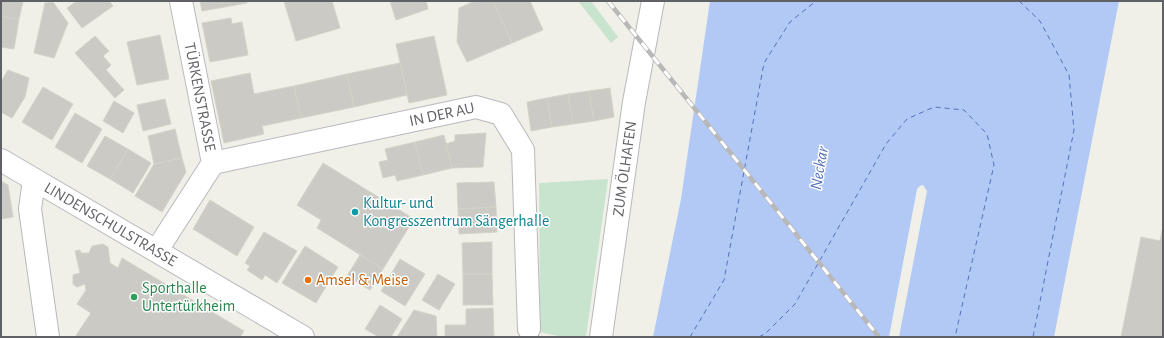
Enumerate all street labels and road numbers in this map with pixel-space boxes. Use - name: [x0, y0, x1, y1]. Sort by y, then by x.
- street label: TÜRKENSTRASSE: [182, 41, 220, 153]
- street label: IN DER AU: [408, 100, 476, 129]
- street label: ZUM ÖLHAFEN: [610, 120, 639, 217]
- street label: LINDENSCHULSTRASSE: [42, 179, 180, 269]

